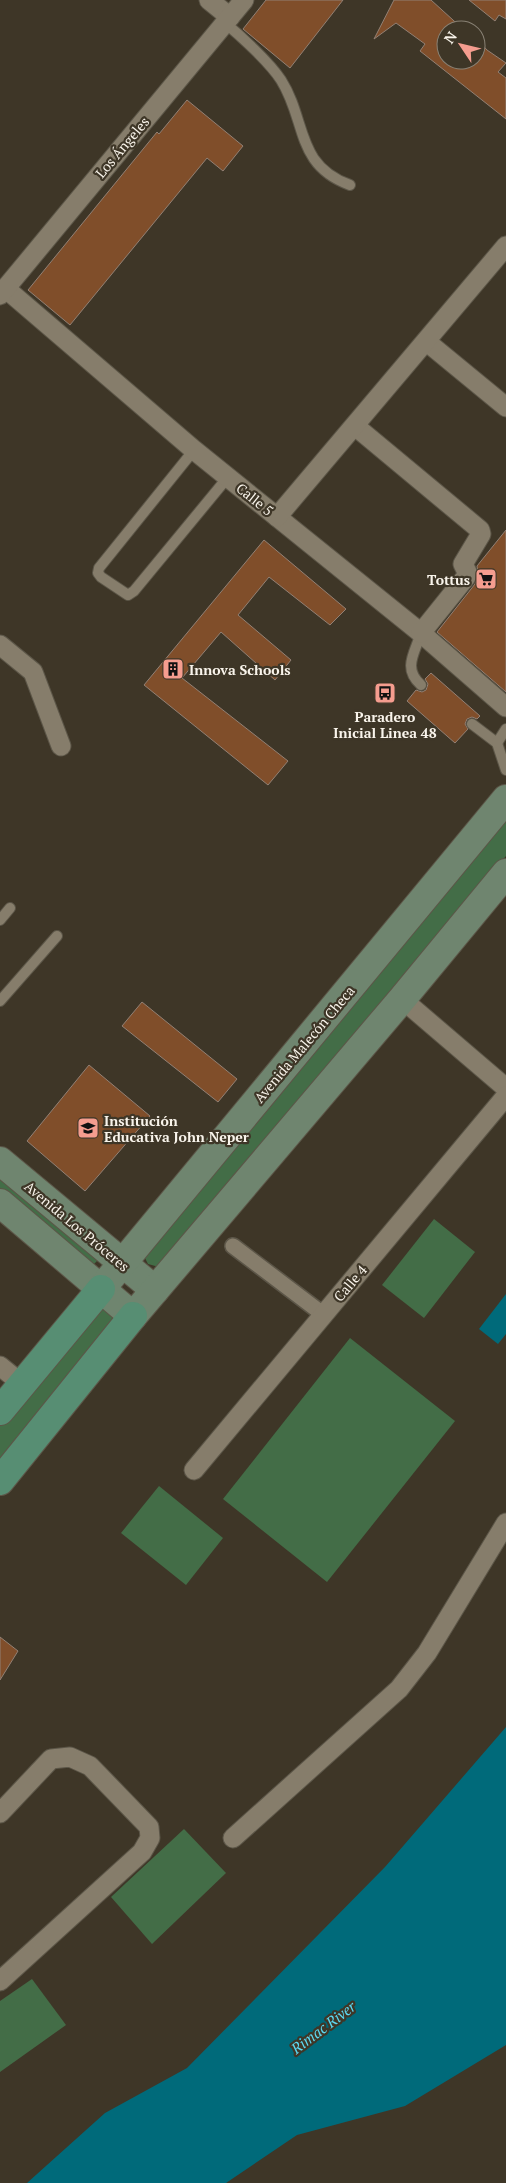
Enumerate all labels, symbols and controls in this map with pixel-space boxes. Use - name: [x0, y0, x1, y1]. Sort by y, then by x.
- north arrow: [436, 20, 486, 70]
- text: N: [439, 27, 461, 47]
- street label: Los Ángeles: [91, 112, 153, 182]
- street label: Calle 5: [233, 478, 277, 520]
- supermarket icon: Tottus: [474, 567, 498, 591]
- place label: Tottus: [427, 570, 470, 589]
- building icon: Innova Schools: [161, 657, 185, 681]
- place label: Innova Schools: [189, 660, 291, 679]
- bus stop icon: Paradero Inicial Linea 48: [373, 681, 397, 705]
- place label: Paradero Inicial Linea 48: [333, 707, 437, 742]
- street label: Avenida Malecón Checa: [249, 981, 359, 1107]
- place label: Institución Educativa John Neper: [104, 1111, 249, 1146]
- school or university icon: Institución Educativa John Neper: [76, 1116, 100, 1140]
- street label: Avenida Los Próceres: [21, 1177, 133, 1275]
- street label: Calle 4: [329, 1260, 371, 1305]
- water label: Rimac River: [286, 1995, 360, 2058]

